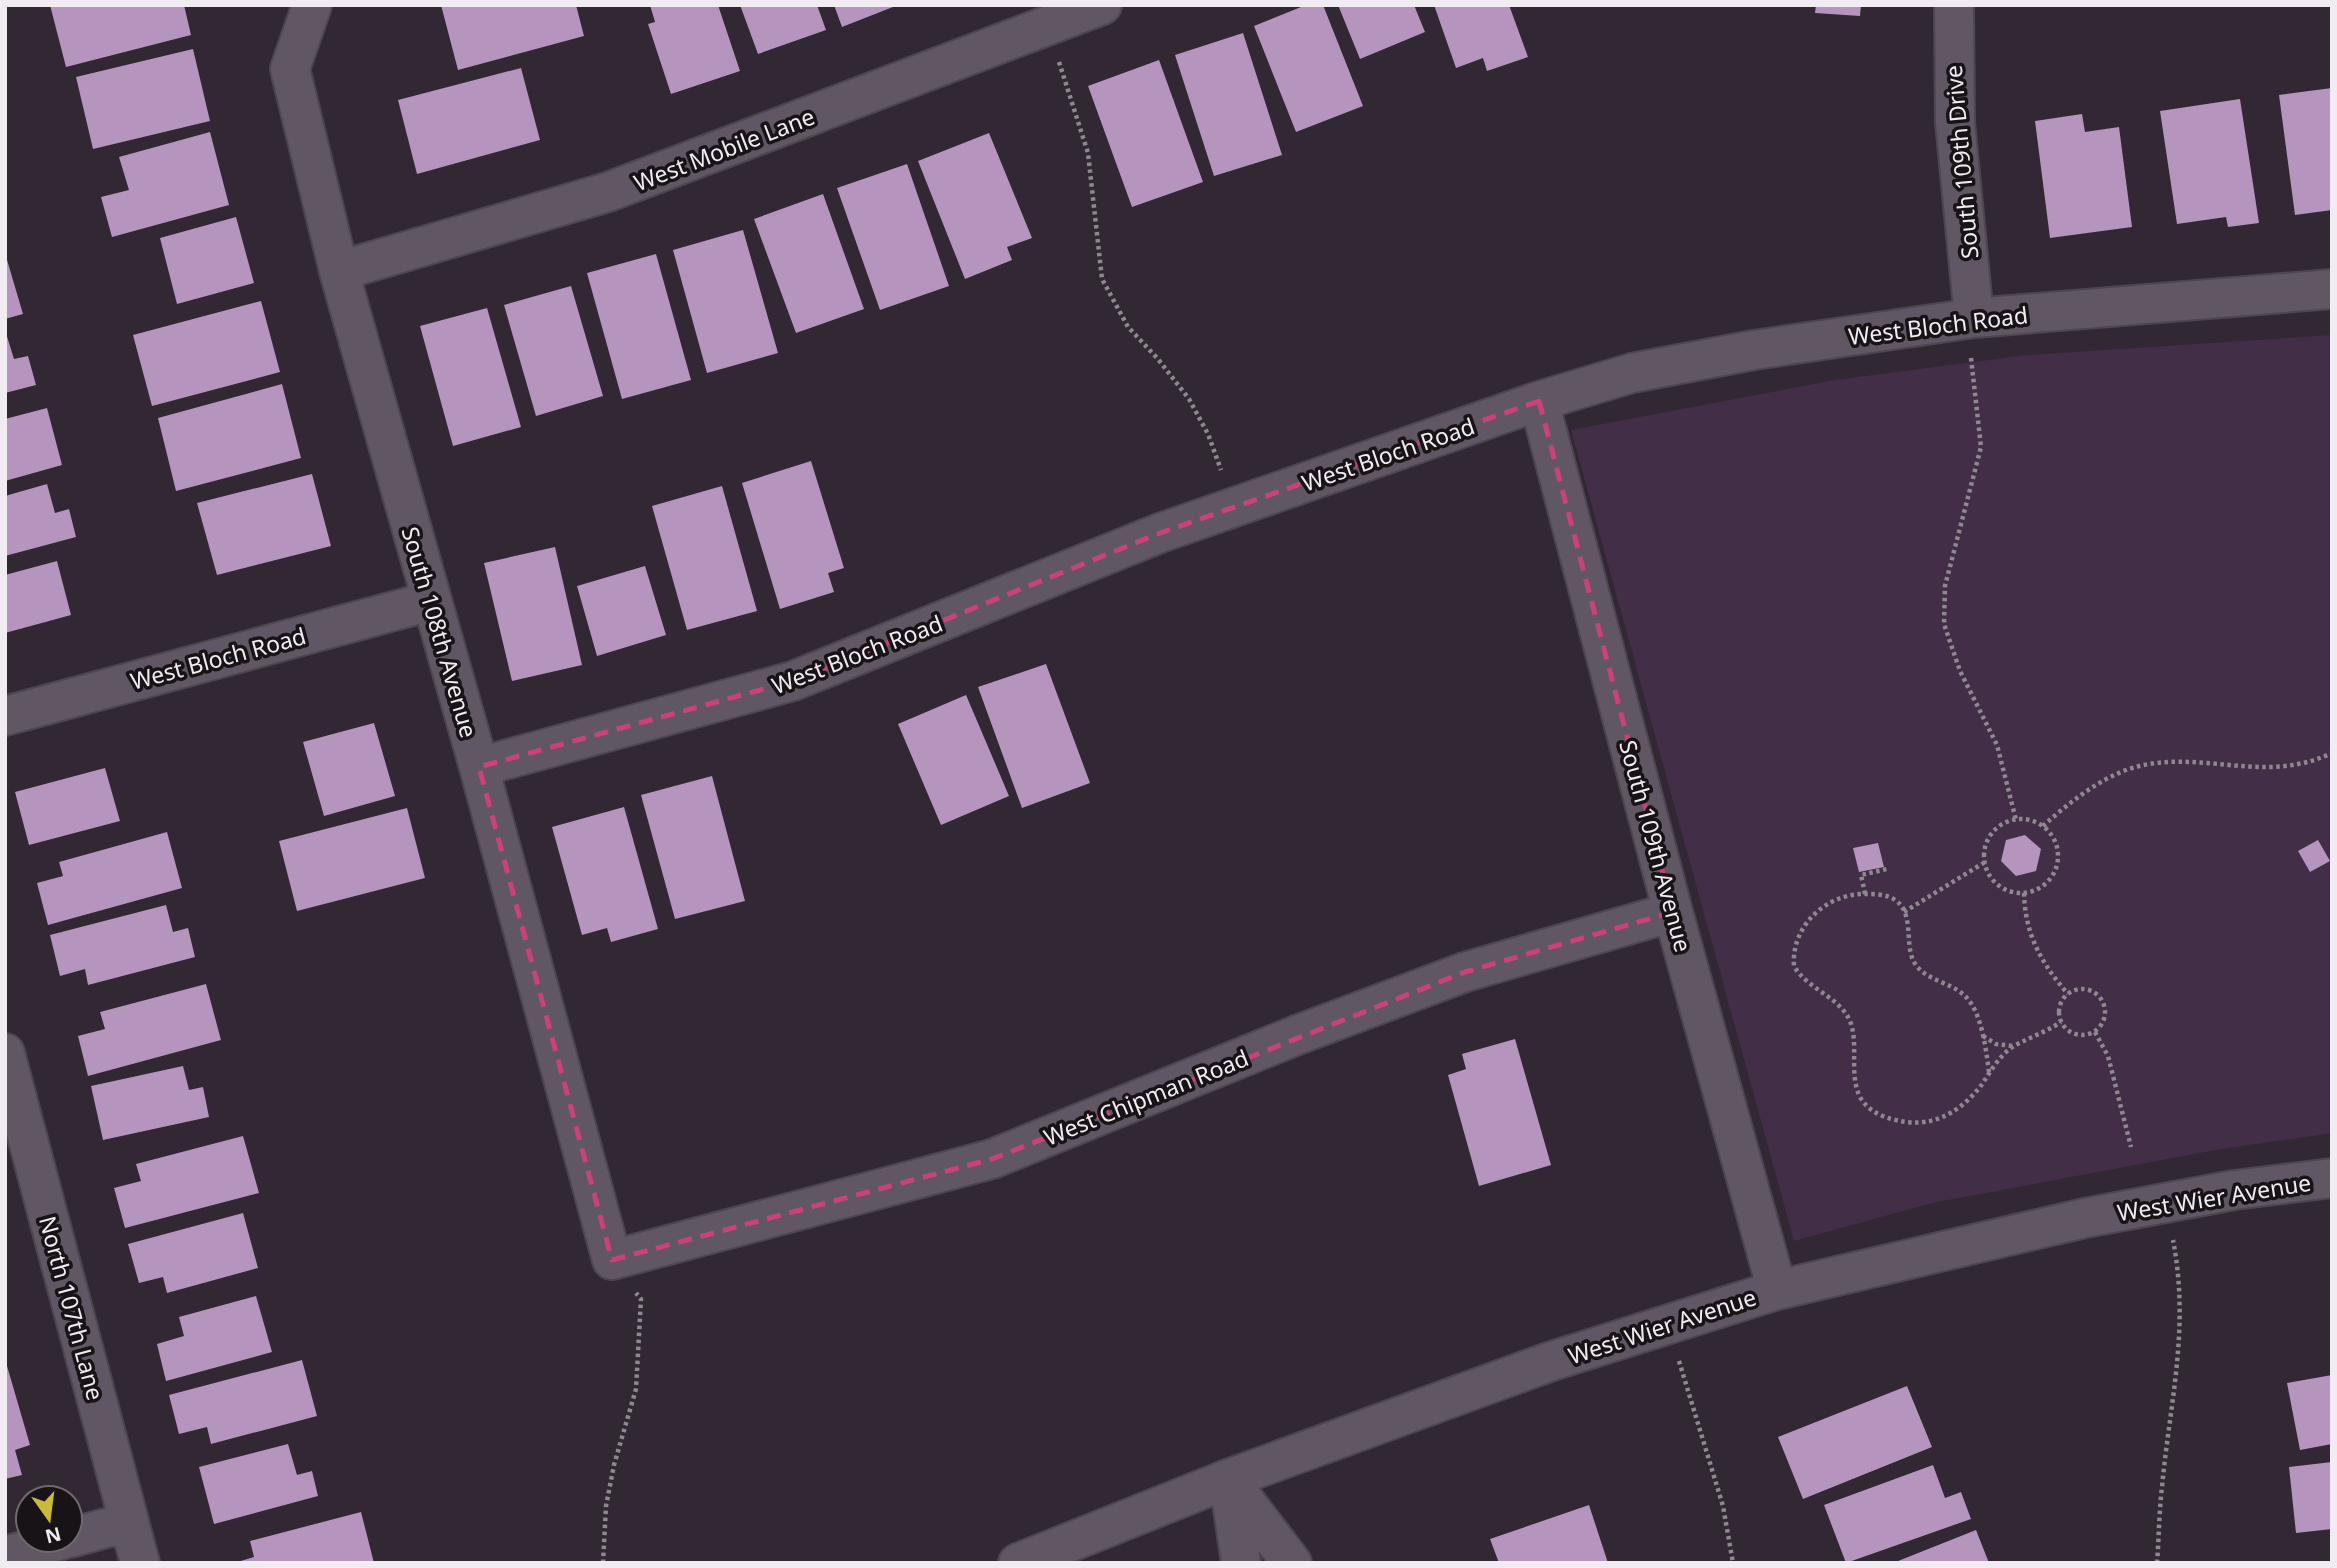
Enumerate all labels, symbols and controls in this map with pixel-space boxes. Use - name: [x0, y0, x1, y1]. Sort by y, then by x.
- street label: South 109th Drive: [1937, 64, 1985, 260]
- street label: West Mobile Lane: [629, 100, 819, 198]
- street label: West Bloch Road: [1846, 298, 2030, 352]
- street label: West Bloch Road: [1297, 409, 1479, 499]
- street label: South 108th Avenue: [395, 523, 485, 741]
- street label: West Bloch Road: [767, 607, 947, 701]
- street label: West Bloch Road: [127, 619, 309, 697]
- street label: South 109th Avenue: [1612, 737, 1700, 955]
- street label: West Chipman Road: [1039, 1041, 1253, 1153]
- street label: West Wier Avenue: [2115, 1166, 2313, 1228]
- street label: North 107th Lane: [32, 1212, 112, 1404]
- street label: West Wier Avenue: [1564, 1281, 1760, 1371]
- north arrow: [14, 1484, 84, 1554]
- text: N: [42, 1521, 64, 1550]

